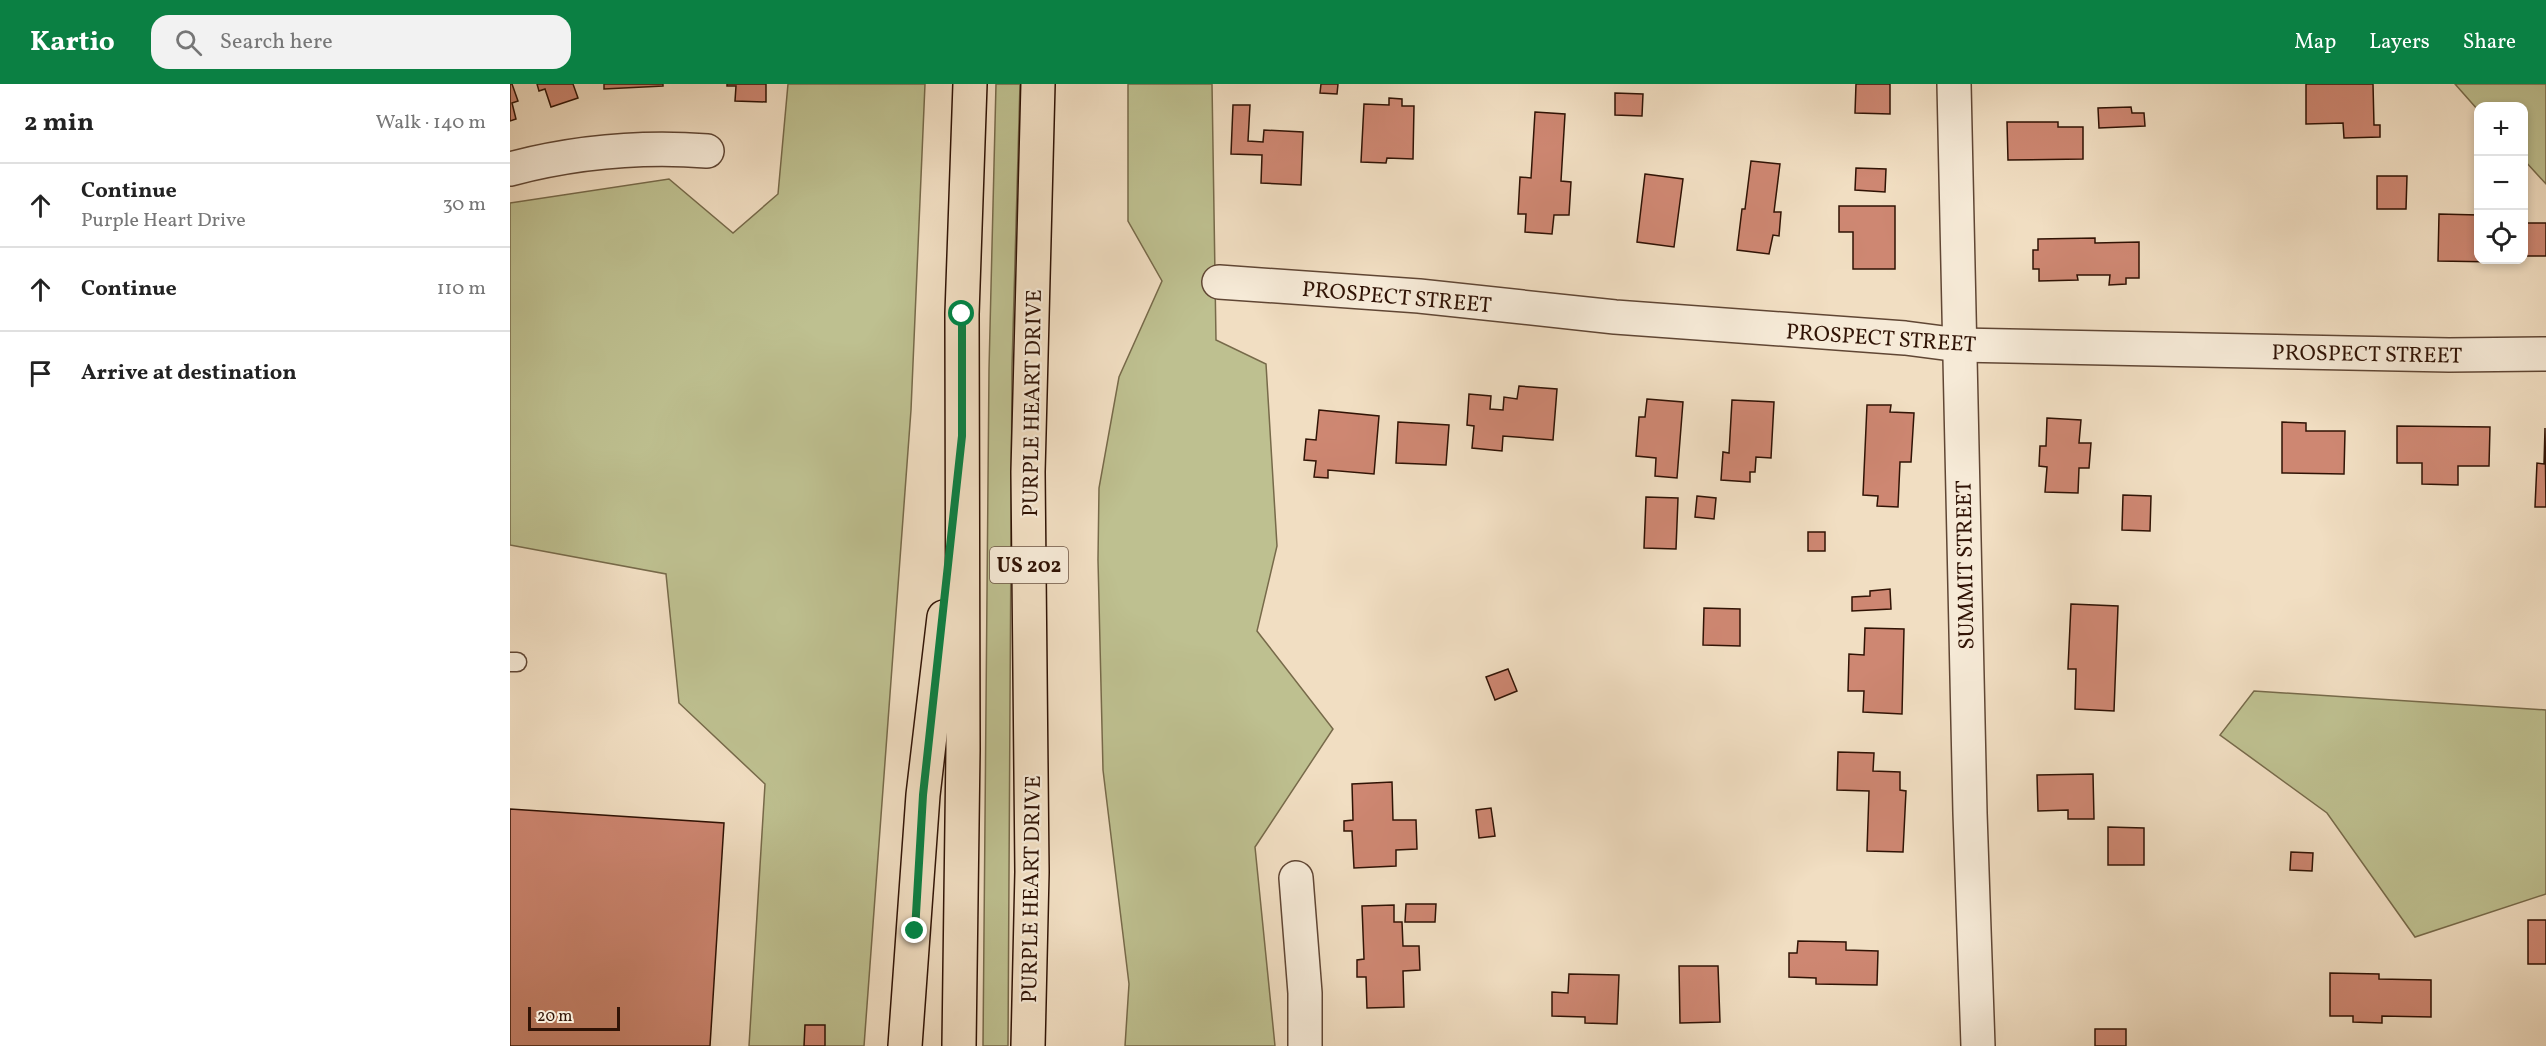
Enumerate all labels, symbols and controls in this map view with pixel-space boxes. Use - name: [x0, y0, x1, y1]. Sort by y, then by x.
- search box: [151, 15, 571, 69]
- text: Kartio: [30, 23, 115, 62]
- icon: search: [172, 26, 205, 59]
- text: Search here: [220, 27, 333, 58]
- text: Map: [2294, 28, 2336, 57]
- text: Layers: [2369, 28, 2430, 57]
- text: Share: [2463, 28, 2516, 57]
- map controls: [2474, 102, 2528, 264]
- button: +: [2474, 102, 2528, 156]
- text: 2 min: [24, 105, 94, 141]
- text: Walk · 140 m: [376, 109, 486, 137]
- button: −: [2474, 156, 2528, 210]
- text: Continue: [81, 176, 177, 207]
- icon: ahead: [24, 189, 57, 222]
- text: 30 m: [442, 191, 486, 219]
- text: Purple Heart Drive: [81, 207, 246, 235]
- button: locate: [2474, 210, 2528, 264]
- icon: ahead: [24, 273, 57, 306]
- text: Continue: [81, 274, 177, 305]
- text: 110 m: [437, 275, 486, 303]
- street label: PROSPECT STREET: [1301, 275, 1493, 322]
- street label: PURPLE HEART DRIVE: [1016, 289, 1051, 517]
- route start: [948, 300, 974, 326]
- street label: PROSPECT STREET: [1785, 317, 1977, 362]
- street label: PROSPECT STREET: [2271, 338, 2463, 373]
- icon: arrive: [24, 357, 57, 390]
- text: Arrive at destination: [81, 358, 297, 389]
- street label: SUMMIT STREET: [1950, 480, 1983, 650]
- road number: US 202: [990, 547, 1068, 583]
- street label: PURPLE HEART DRIVE: [1015, 775, 1050, 1003]
- route end: [901, 917, 927, 943]
- scale bar: [528, 1004, 620, 1032]
- text: 20 m: [537, 1006, 572, 1028]

